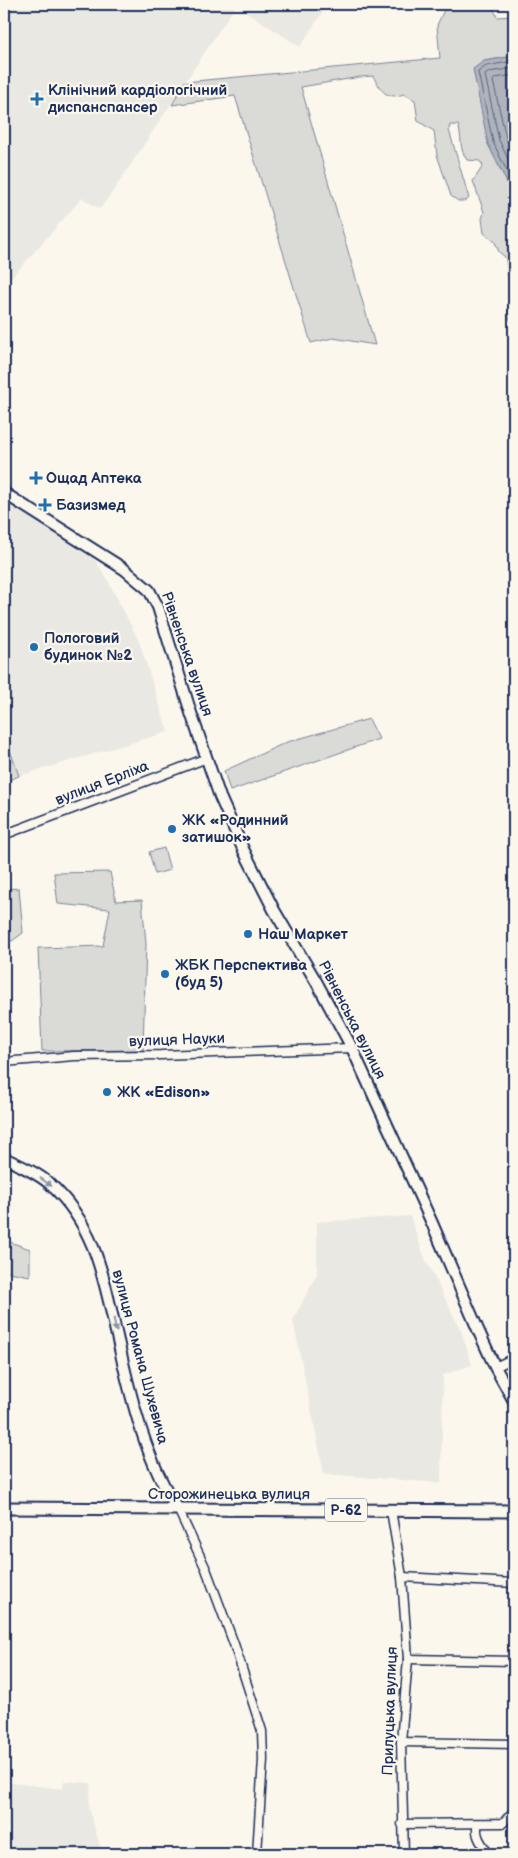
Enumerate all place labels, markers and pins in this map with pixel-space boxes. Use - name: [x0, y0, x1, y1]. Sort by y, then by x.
- place label: Клінічний кардіологічний диспанспансер: [47, 81, 227, 117]
- marker: Клінічний кардіологічний диспанспансер: [30, 92, 44, 106]
- place label: Ощад Аптека: [46, 469, 142, 488]
- marker: Ощад Аптека: [30, 472, 42, 484]
- place label: Базизмед: [56, 496, 125, 515]
- marker: Базизмед: [38, 498, 52, 512]
- place label: Пологовий будинок №2: [44, 629, 132, 665]
- marker: Пологовий будинок №2: [28, 641, 40, 653]
- place label: ЖК «Родинний затишок»: [182, 811, 288, 847]
- marker: ЖК «Родинний затишок»: [166, 823, 178, 835]
- place label: Наш Маркет: [258, 925, 349, 944]
- marker: Наш Маркет: [242, 928, 254, 940]
- place label: ЖБК Перспектива (буд 5): [175, 956, 307, 992]
- marker: ЖБК Перспектива (буд 5): [159, 968, 171, 980]
- place label: ЖК «Edison»: [117, 1083, 210, 1102]
- marker: ЖК «Edison»: [101, 1086, 113, 1098]

